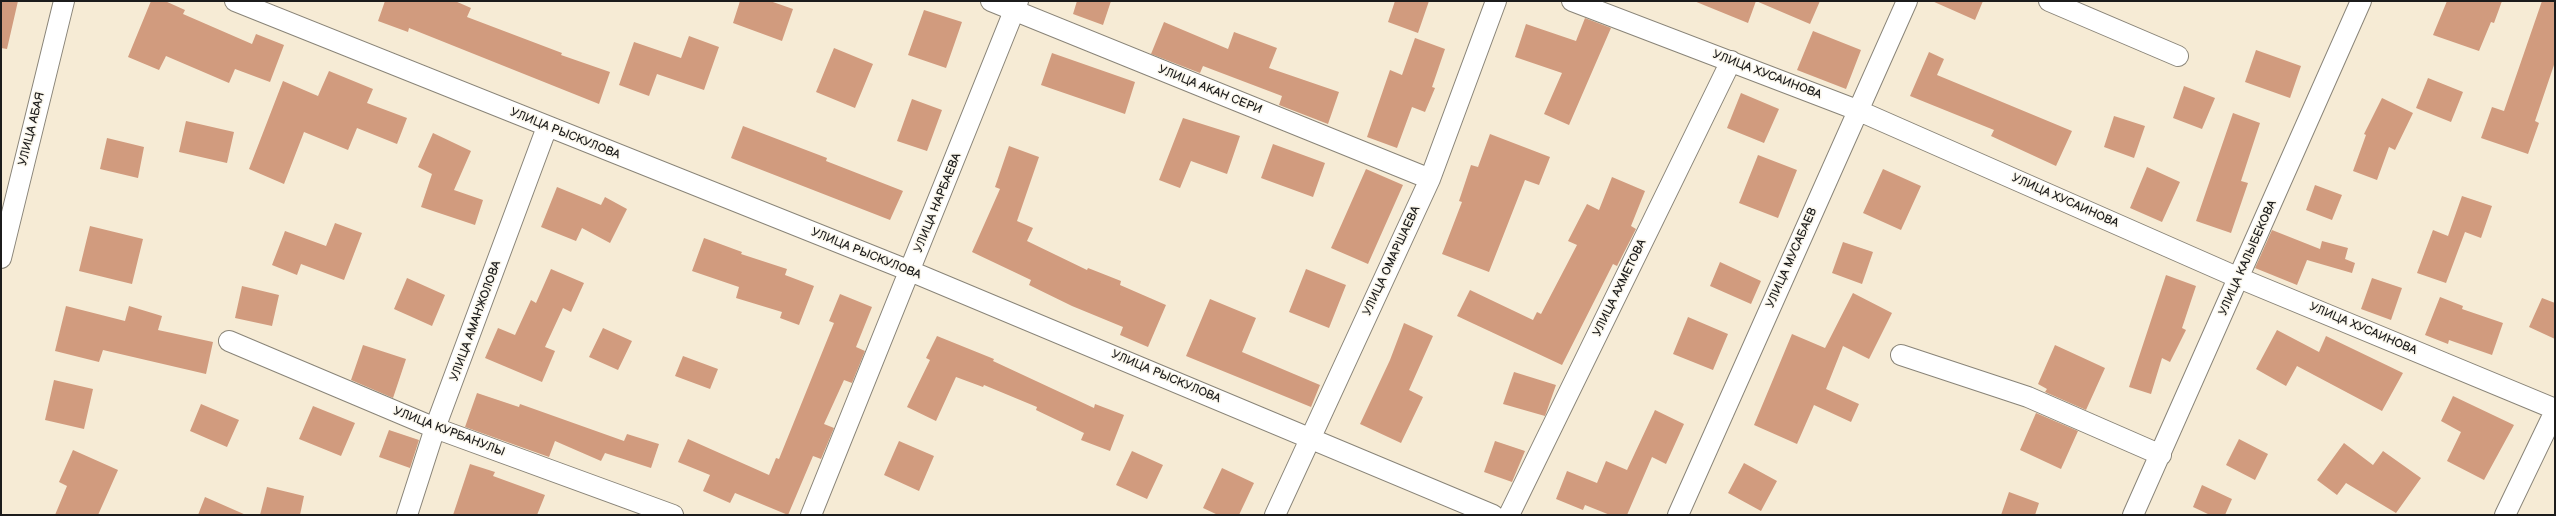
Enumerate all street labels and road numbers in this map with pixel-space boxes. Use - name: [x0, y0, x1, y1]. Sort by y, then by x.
- street label: УЛИЦА ХУСАИНОВА: [1710, 48, 1824, 102]
- street label: УЛИЦА АКАН СЕРИ: [1156, 63, 1264, 117]
- street label: УЛИЦА АБАЯ: [16, 91, 48, 167]
- street label: УЛИЦА РЫСКУЛОВА: [508, 105, 622, 163]
- street label: УЛИЦА НАРБАЕВА: [911, 151, 965, 255]
- street label: УЛИЦА ХУСАИНОВА: [2009, 171, 2121, 231]
- street label: УЛИЦА КАЛЫБЕКОВА: [2216, 198, 2280, 318]
- street label: УЛИЦА ОМАРШАЕВА: [1360, 204, 1424, 318]
- street label: УЛИЦА МУСАБАЕВ: [1763, 206, 1821, 310]
- street label: УЛИЦА РЫСКУЛОВА: [809, 225, 923, 283]
- street label: УЛИЦА АХМЕТОВА: [1590, 237, 1650, 339]
- street label: УЛИЦА АМАНЖОЛОВА: [448, 259, 504, 383]
- street label: УЛИЦА ХУСАИНОВА: [2307, 300, 2419, 358]
- street label: УЛИЦА РЫСКУЛОВА: [1109, 347, 1223, 407]
- street label: УЛИЦА КУРБАНУЛЫ: [391, 404, 507, 460]

